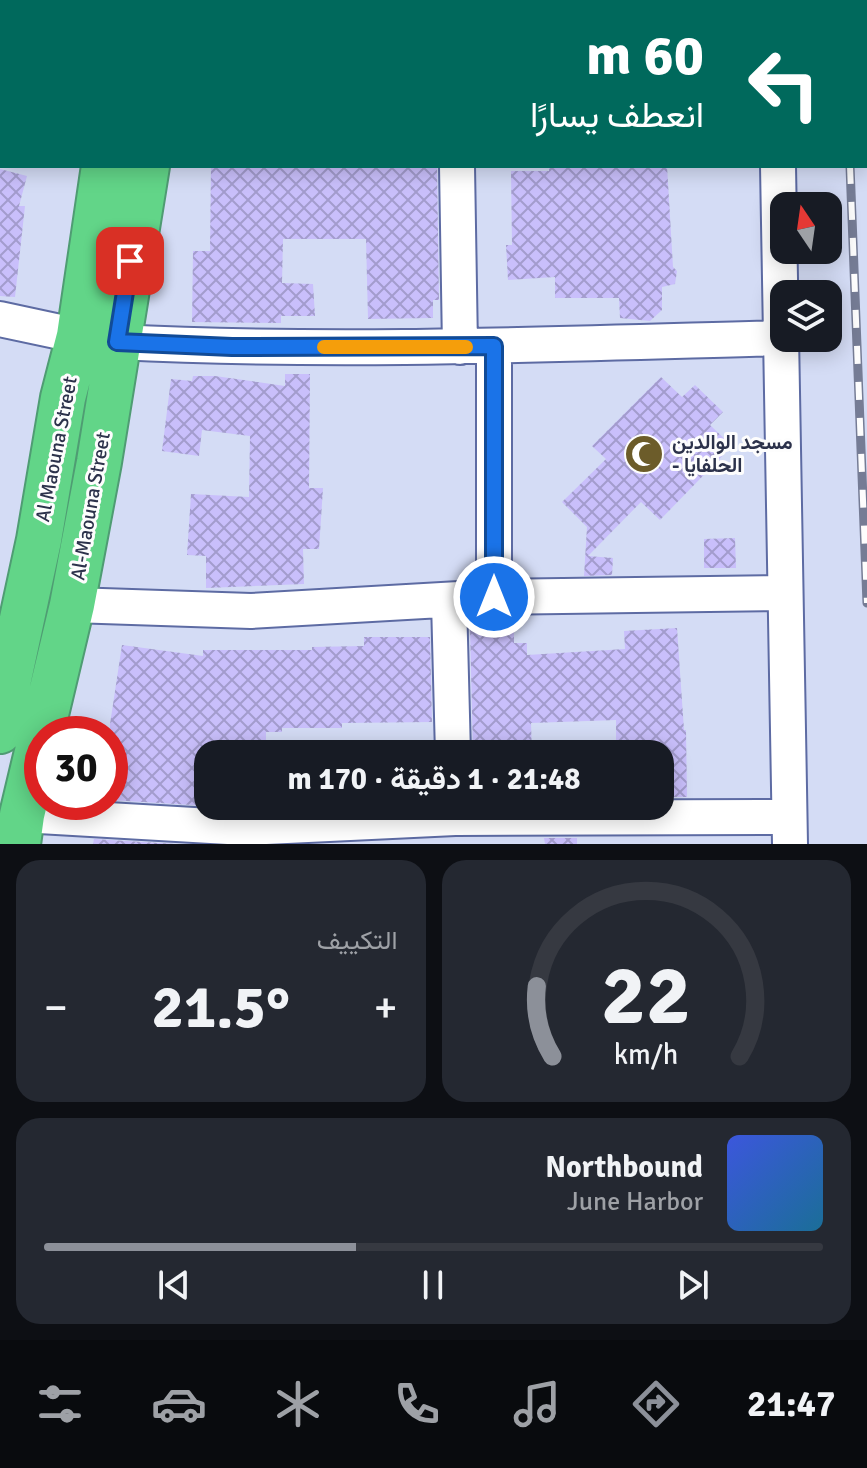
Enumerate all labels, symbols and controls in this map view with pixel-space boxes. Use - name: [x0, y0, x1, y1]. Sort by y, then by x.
- text: 60 m: [586, 21, 704, 90]
- icon: left: [732, 32, 836, 136]
- text: انعطف يسارًا: [530, 93, 704, 138]
- north arrow: [770, 192, 842, 264]
- map controls: [770, 192, 842, 352]
- pin: [96, 227, 164, 295]
- icon: arrive: [108, 239, 152, 283]
- button: layers: [770, 280, 842, 352]
- street label: Al Maouna Street: [30, 374, 83, 524]
- street label: Al-Maouna Street: [65, 430, 116, 582]
- place label: مسجد الوالدين - الحلفايا: [672, 430, 793, 478]
- mosque icon: مسجد الوالدين - الحلفايا: [623, 433, 665, 475]
- position arrow: [452, 555, 536, 639]
- speed limit sign: 30: [24, 716, 128, 820]
- text: 21:48 · 1 دقيقة · 170 m: [288, 761, 580, 798]
- text: التكييف: [317, 925, 398, 957]
- text: 22: [601, 945, 691, 1047]
- text: 21.5°: [152, 971, 290, 1045]
- text: −: [44, 981, 68, 1035]
- text: +: [374, 981, 397, 1035]
- text: km/h: [614, 1037, 679, 1072]
- text: Northbound: [545, 1149, 703, 1186]
- text: June Harbor: [567, 1186, 703, 1218]
- icon: previous: [152, 1263, 196, 1307]
- icon: pause: [411, 1263, 455, 1307]
- icon: next: [671, 1263, 715, 1307]
- icon: filters: [32, 1376, 88, 1432]
- icon: car: [151, 1376, 207, 1432]
- icon: climate: [270, 1376, 326, 1432]
- icon: phone: [389, 1376, 445, 1432]
- icon: music: [509, 1376, 565, 1432]
- icon: directions: [628, 1376, 684, 1432]
- text: 21:47: [747, 1382, 835, 1427]

